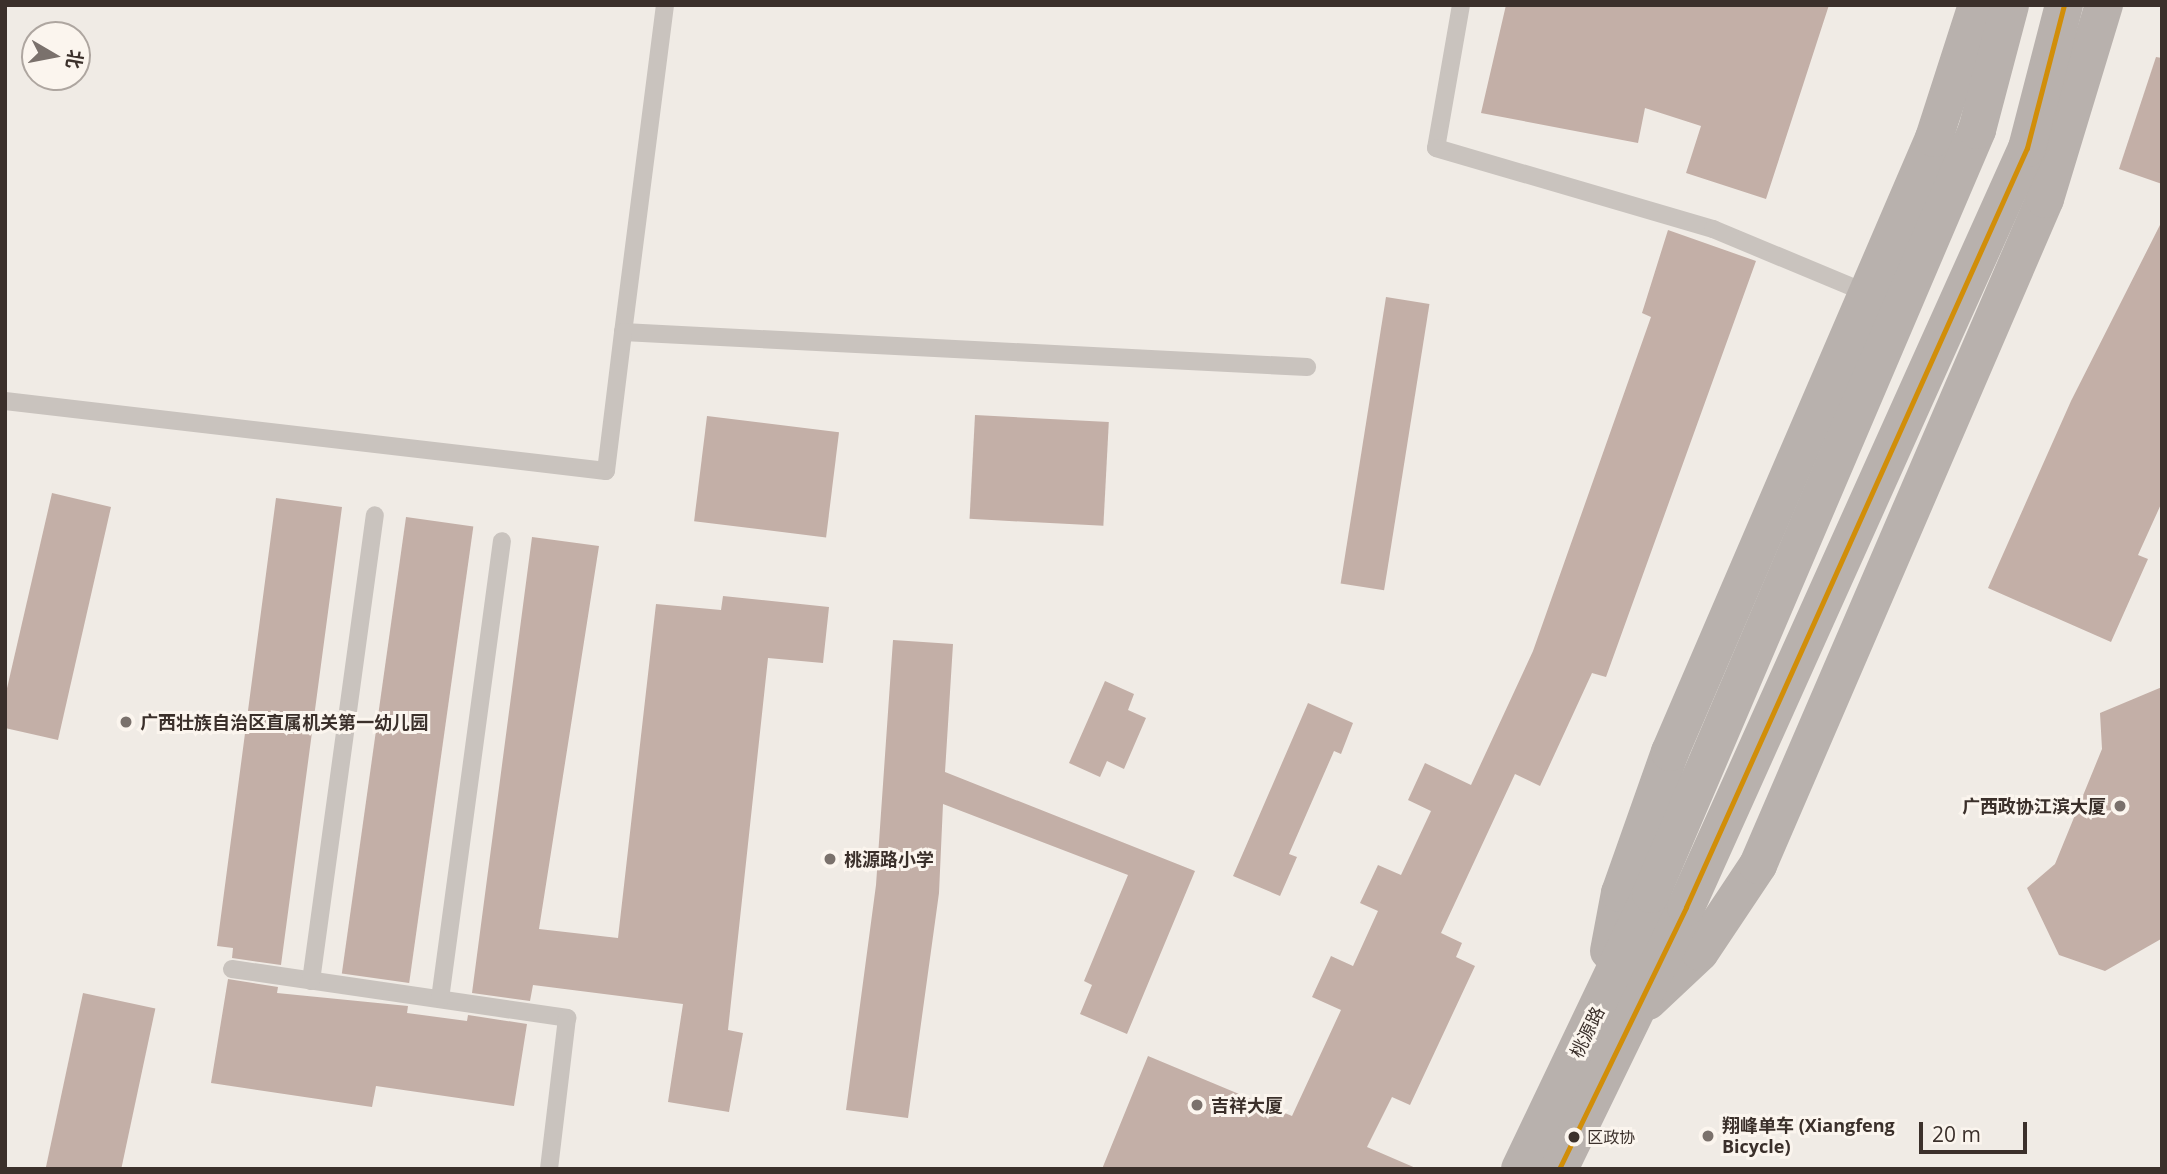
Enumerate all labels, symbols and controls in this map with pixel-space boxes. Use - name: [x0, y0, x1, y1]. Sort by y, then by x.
- north arrow: [21, 21, 91, 91]
- text: 北: [60, 48, 89, 71]
- place label: 广西壮族自治区直属机关第一幼儿园: [140, 711, 428, 733]
- marker: 广西壮族自治区直属机关第一幼儿园: [118, 714, 134, 730]
- place label: 广西政协江滨大厦: [1962, 795, 2106, 817]
- marker: 广西政协江滨大厦: [2112, 798, 2128, 814]
- place label: 桃源路小学: [844, 848, 934, 870]
- marker: 桃源路小学: [822, 851, 838, 867]
- street label: 桃源路: [1565, 1003, 1609, 1061]
- place label: 吉祥大厦: [1211, 1094, 1283, 1116]
- marker: 吉祥大厦: [1189, 1097, 1205, 1113]
- scale bar: [1922, 1108, 2030, 1152]
- place label: 翔峰单车 (Xiangfeng Bicycle): [1722, 1115, 1895, 1158]
- text: 20 m: [1932, 1120, 1981, 1148]
- place label: 区政协: [1587, 1127, 1635, 1147]
- marker: 翔峰单车 (Xiangfeng Bicycle): [1700, 1128, 1716, 1144]
- marker: 区政协: [1567, 1130, 1581, 1144]

